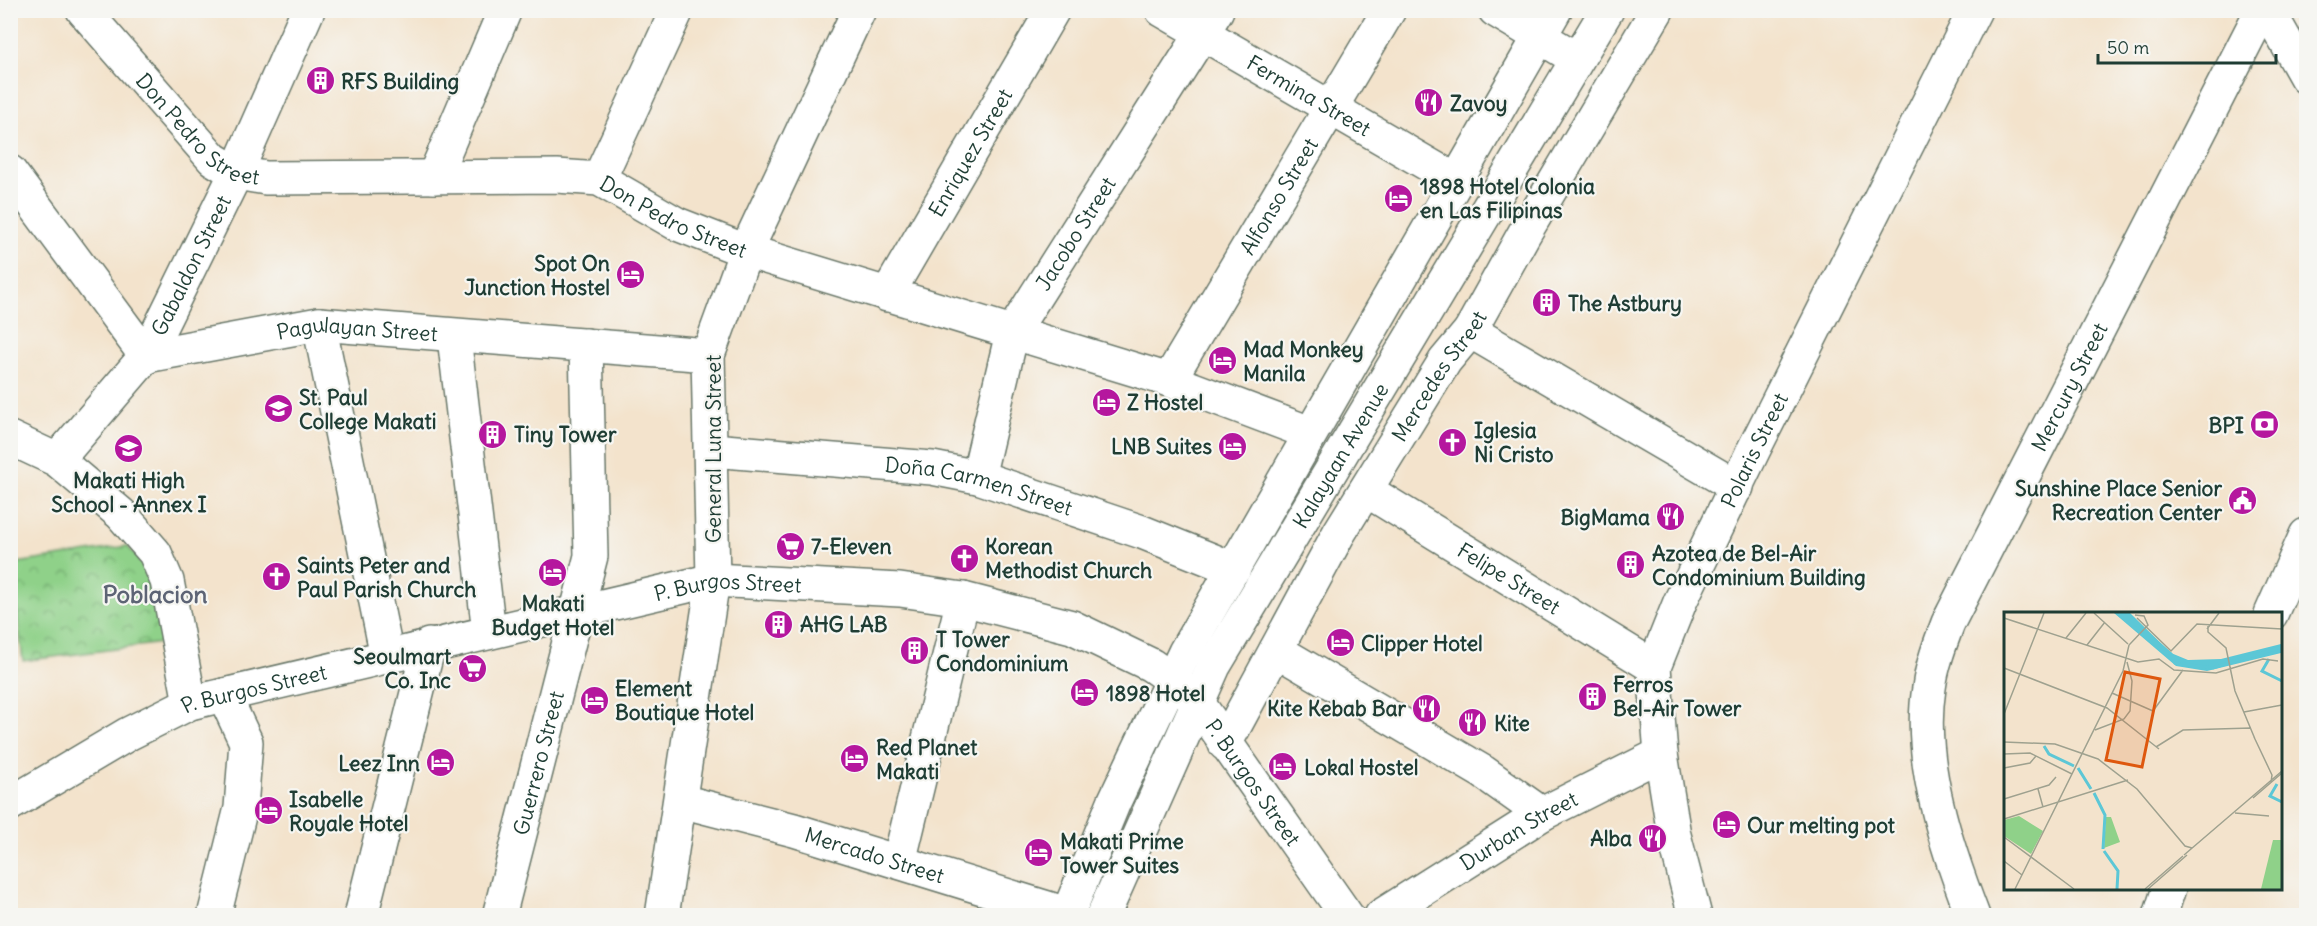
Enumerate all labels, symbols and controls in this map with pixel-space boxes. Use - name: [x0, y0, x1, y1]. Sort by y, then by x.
- scale bar: [2098, 27, 2276, 65]
- text: 50 m: [2107, 36, 2149, 59]
- street label: Fermina Street: [1242, 49, 1376, 142]
- building icon: RFS Building: [304, 65, 336, 97]
- street label: Don Pedro Street: [130, 67, 262, 190]
- place label: RFS Building: [341, 68, 459, 95]
- street label: Enriquez Street: [922, 83, 1018, 221]
- restaurant icon: Zavoy: [1413, 87, 1445, 119]
- place label: Zavoy: [1450, 90, 1507, 117]
- street label: Alfonso Street: [1233, 133, 1324, 259]
- street label: Don Pedro Street: [595, 169, 751, 264]
- street label: Jacobo Street: [1029, 172, 1121, 295]
- place label: 1898 Hotel Colonia en Las Filipinas: [1420, 173, 1595, 224]
- hotel icon: 1898 Hotel Colonia en Las Filipinas: [1383, 182, 1415, 214]
- street label: Gabaldon Street: [145, 191, 236, 340]
- place label: Spot On Junction Hostel: [464, 250, 610, 301]
- hotel icon: Spot On Junction Hostel: [615, 259, 647, 291]
- building icon: The Astbury: [1531, 287, 1563, 319]
- place label: The Astbury: [1568, 290, 1682, 317]
- street label: Mercedes Street: [1385, 306, 1492, 446]
- street label: Pagulayan Street: [274, 310, 439, 347]
- street label: Mercury Street: [2025, 318, 2113, 456]
- place label: Mad Monkey Manila: [1243, 336, 1364, 387]
- hotel icon: Mad Monkey Manila: [1206, 345, 1238, 377]
- street label: General Luna Street: [700, 355, 727, 543]
- street label: Kalayaan Avenue: [1286, 378, 1394, 533]
- place label: St. Paul College Makati: [299, 384, 436, 435]
- hotel icon: Z Hostel: [1090, 386, 1122, 418]
- street label: Polaris Street: [1714, 388, 1794, 512]
- place label: Z Hostel: [1127, 389, 1203, 416]
- school or university icon: St. Paul College Makati: [262, 393, 294, 425]
- bank icon: BPI: [2249, 409, 2281, 441]
- place label: BPI: [2209, 412, 2244, 439]
- place label: Iglesia Ni Cristo: [1474, 417, 1554, 468]
- building icon: Tiny Tower: [477, 418, 509, 450]
- place label: Tiny Tower: [514, 421, 617, 448]
- church icon: Iglesia Ni Cristo: [1437, 426, 1469, 458]
- hotel icon: LNB Suites: [1217, 430, 1249, 462]
- school or university icon: Makati High School - Annex I: [113, 433, 145, 465]
- place label: LNB Suites: [1111, 433, 1212, 460]
- street label: Doña Carmen Street: [884, 451, 1076, 521]
- place label: Makati High School - Annex I: [51, 467, 207, 518]
- place label: Sunshine Place Senior Recreation Center: [2015, 475, 2222, 526]
- public building icon: Sunshine Place Senior Recreation Center: [2227, 484, 2259, 516]
- restaurant icon: BigMama: [1655, 501, 1687, 533]
- place label: BigMama: [1561, 504, 1650, 531]
- supermarket icon: 7-Eleven: [774, 530, 806, 562]
- place label: 7-Eleven: [811, 533, 892, 560]
- place label: Korean Methodist Church: [985, 533, 1152, 584]
- street label: Felipe Street: [1453, 536, 1566, 620]
- place label: Azotea de Bel-Air Condominium Building: [1652, 540, 1866, 591]
- church icon: Korean Methodist Church: [948, 542, 980, 574]
- building icon: Azotea de Bel-Air Condominium Building: [1615, 549, 1647, 581]
- place label: Saints Peter and Paul Parish Church: [297, 552, 476, 603]
- hotel icon: Makati Budget Hotel: [537, 556, 569, 588]
- church icon: Saints Peter and Paul Parish Church: [260, 561, 292, 593]
- street label: P. Burgos Street: [651, 566, 802, 607]
- district label: Poblacion: [103, 579, 207, 609]
- place label: Makati Budget Hotel: [492, 590, 615, 641]
- building icon: AHG LAB: [763, 608, 795, 640]
- place label: AHG LAB: [800, 611, 888, 638]
- inset map: [2004, 612, 2281, 890]
- place label: T Tower Condominium: [936, 626, 1069, 677]
- hotel icon: Clipper Hotel: [1324, 627, 1356, 659]
- place label: Clipper Hotel: [1361, 630, 1483, 657]
- building icon: T Tower Condominium: [899, 635, 931, 667]
- place label: Seoulmart Co. Inc: [353, 643, 452, 694]
- supermarket icon: Seoulmart Co. Inc: [456, 652, 488, 684]
- street label: P. Burgos Street: [176, 658, 329, 719]
- place label: Ferros Bel-Air Tower: [1613, 671, 1742, 722]
- place label: Element Boutique Hotel: [615, 675, 754, 726]
- hotel icon: 1898 Hotel: [1069, 677, 1101, 709]
- place label: 1898 Hotel: [1106, 680, 1205, 707]
- building icon: Ferros Bel-Air Tower: [1576, 680, 1608, 712]
- hotel icon: Element Boutique Hotel: [578, 684, 610, 716]
- street label: Guerrero Street: [507, 688, 570, 838]
- restaurant icon: Kite Kebab Bar: [1411, 692, 1443, 724]
- place label: Kite Kebab Bar: [1267, 695, 1406, 722]
- restaurant icon: Kite: [1457, 707, 1489, 739]
- place label: Kite: [1494, 710, 1530, 737]
- street label: P. Burgos Street: [1200, 713, 1307, 851]
- place label: Red Planet Makati: [876, 734, 978, 785]
- hotel icon: Red Planet Makati: [839, 743, 871, 775]
- hotel icon: Leez Inn: [425, 747, 457, 779]
- place label: Leez Inn: [338, 750, 420, 777]
- hotel icon: Lokal Hostel: [1267, 751, 1299, 783]
- place label: Lokal Hostel: [1304, 754, 1419, 781]
- street label: Durban Street: [1455, 785, 1582, 876]
- place label: Isabelle Royale Hotel: [289, 786, 409, 837]
- hotel icon: Isabelle Royale Hotel: [252, 795, 284, 827]
- hotel icon: Our melting pot: [1710, 809, 1742, 841]
- place label: Our melting pot: [1747, 812, 1896, 839]
- street label: Mercado Street: [802, 821, 948, 889]
- restaurant icon: Alba: [1637, 822, 1669, 854]
- place label: Alba: [1590, 825, 1632, 852]
- place label: Makati Prime Tower Suites: [1060, 828, 1184, 879]
- hotel icon: Makati Prime Tower Suites: [1023, 837, 1055, 869]

